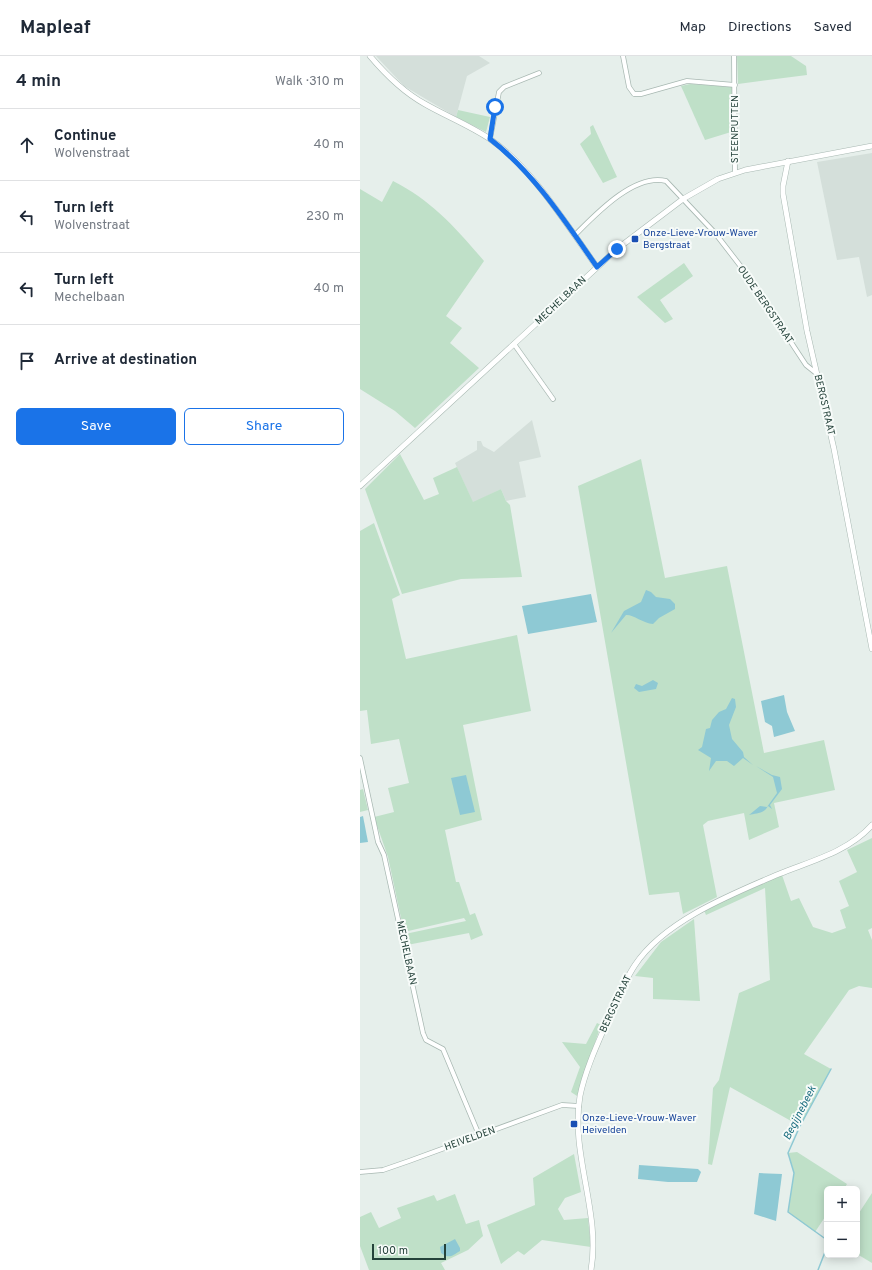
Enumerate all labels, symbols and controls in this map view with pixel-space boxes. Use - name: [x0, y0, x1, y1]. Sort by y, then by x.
- text: Mapleaf: [20, 16, 91, 40]
- text: Map: [680, 19, 706, 36]
- text: Directions: [728, 19, 792, 36]
- text: Saved: [814, 19, 852, 36]
- text: 4 min: [16, 71, 61, 93]
- text: Walk · 310 m: [275, 74, 344, 90]
- street label: STEENPUTTEN: [729, 95, 742, 163]
- route start: [486, 98, 504, 116]
- text: Continue: [54, 127, 116, 146]
- icon: ahead: [16, 134, 38, 156]
- text: 40 m: [314, 137, 344, 153]
- text: Wolvenstraat: [54, 146, 130, 162]
- text: Turn left: [54, 199, 114, 218]
- icon: left: [16, 206, 38, 228]
- text: 230 m: [306, 209, 344, 225]
- text: Wolvenstraat: [54, 218, 130, 234]
- place label: Onze-Lieve-Vrouw-Waver Bergstraat: [643, 227, 758, 252]
- marker: Onze-Lieve-Vrouw-Waver Bergstraat: [630, 234, 640, 244]
- route end: [608, 240, 626, 258]
- street label: OUDE BERGSTRAAT: [734, 263, 796, 347]
- text: Turn left: [54, 271, 114, 290]
- street label: MECHELBAAN: [533, 274, 589, 328]
- icon: left: [16, 278, 38, 300]
- text: 40 m: [314, 281, 344, 297]
- text: Mechelbaan: [54, 290, 125, 306]
- icon: arrive: [16, 350, 38, 372]
- text: Arrive at destination: [54, 351, 197, 370]
- street label: BERGSTRAAT: [811, 373, 837, 437]
- button: Save: [16, 408, 176, 445]
- button: Share: [184, 408, 344, 445]
- street label: MECHELBAAN: [393, 920, 419, 986]
- street label: BERGSTRAAT: [597, 973, 635, 1035]
- water label: Begijnebeek: [780, 1083, 820, 1143]
- place label: Onze-Lieve-Vrouw-Waver Heivelden: [582, 1112, 697, 1137]
- marker: Onze-Lieve-Vrouw-Waver Heivelden: [569, 1119, 579, 1129]
- street label: HEIVELDEN: [443, 1124, 497, 1154]
- map controls: [824, 1186, 860, 1258]
- button: +: [824, 1186, 860, 1222]
- button: −: [824, 1222, 860, 1258]
- scale bar: [372, 1242, 446, 1261]
- text: 100 m: [378, 1244, 408, 1258]

